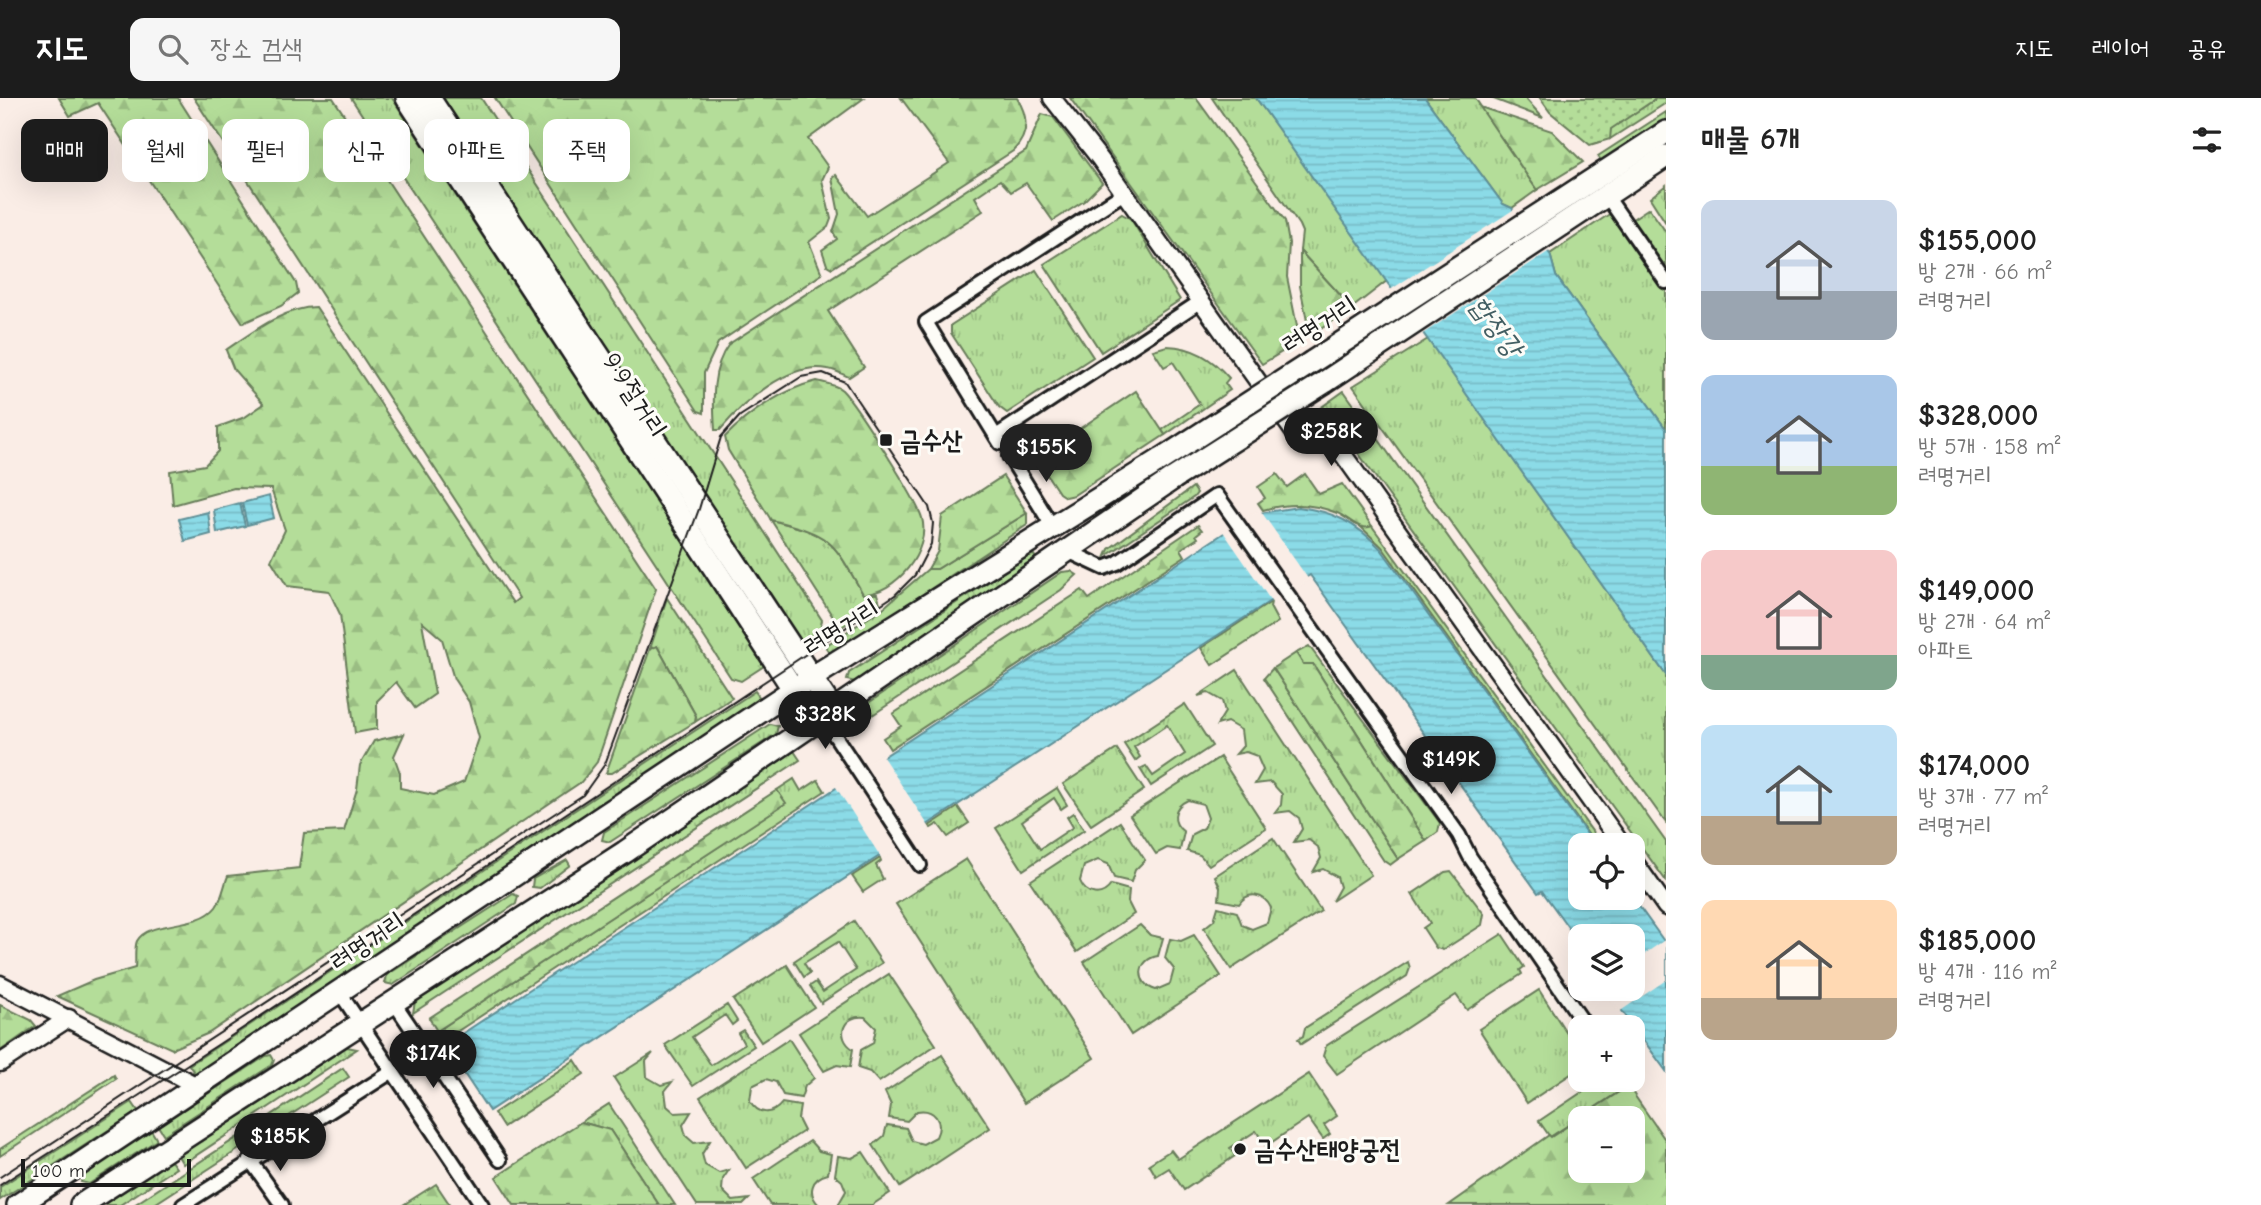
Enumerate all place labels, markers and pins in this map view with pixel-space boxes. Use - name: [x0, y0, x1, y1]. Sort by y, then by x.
- pin: $258K: [1282, 408, 1380, 468]
- pin: $155K: [997, 424, 1095, 484]
- place label: 금수산: [900, 426, 963, 456]
- marker: 금수산: [878, 432, 894, 448]
- pin: $328K: [776, 692, 874, 751]
- pin: $149K: [1402, 736, 1500, 796]
- pin: $174K: [384, 1030, 482, 1090]
- pin: $185K: [231, 1114, 329, 1173]
- place label: 금수산태양궁전: [1254, 1135, 1400, 1165]
- marker: 금수산태양궁전: [1232, 1141, 1248, 1157]

